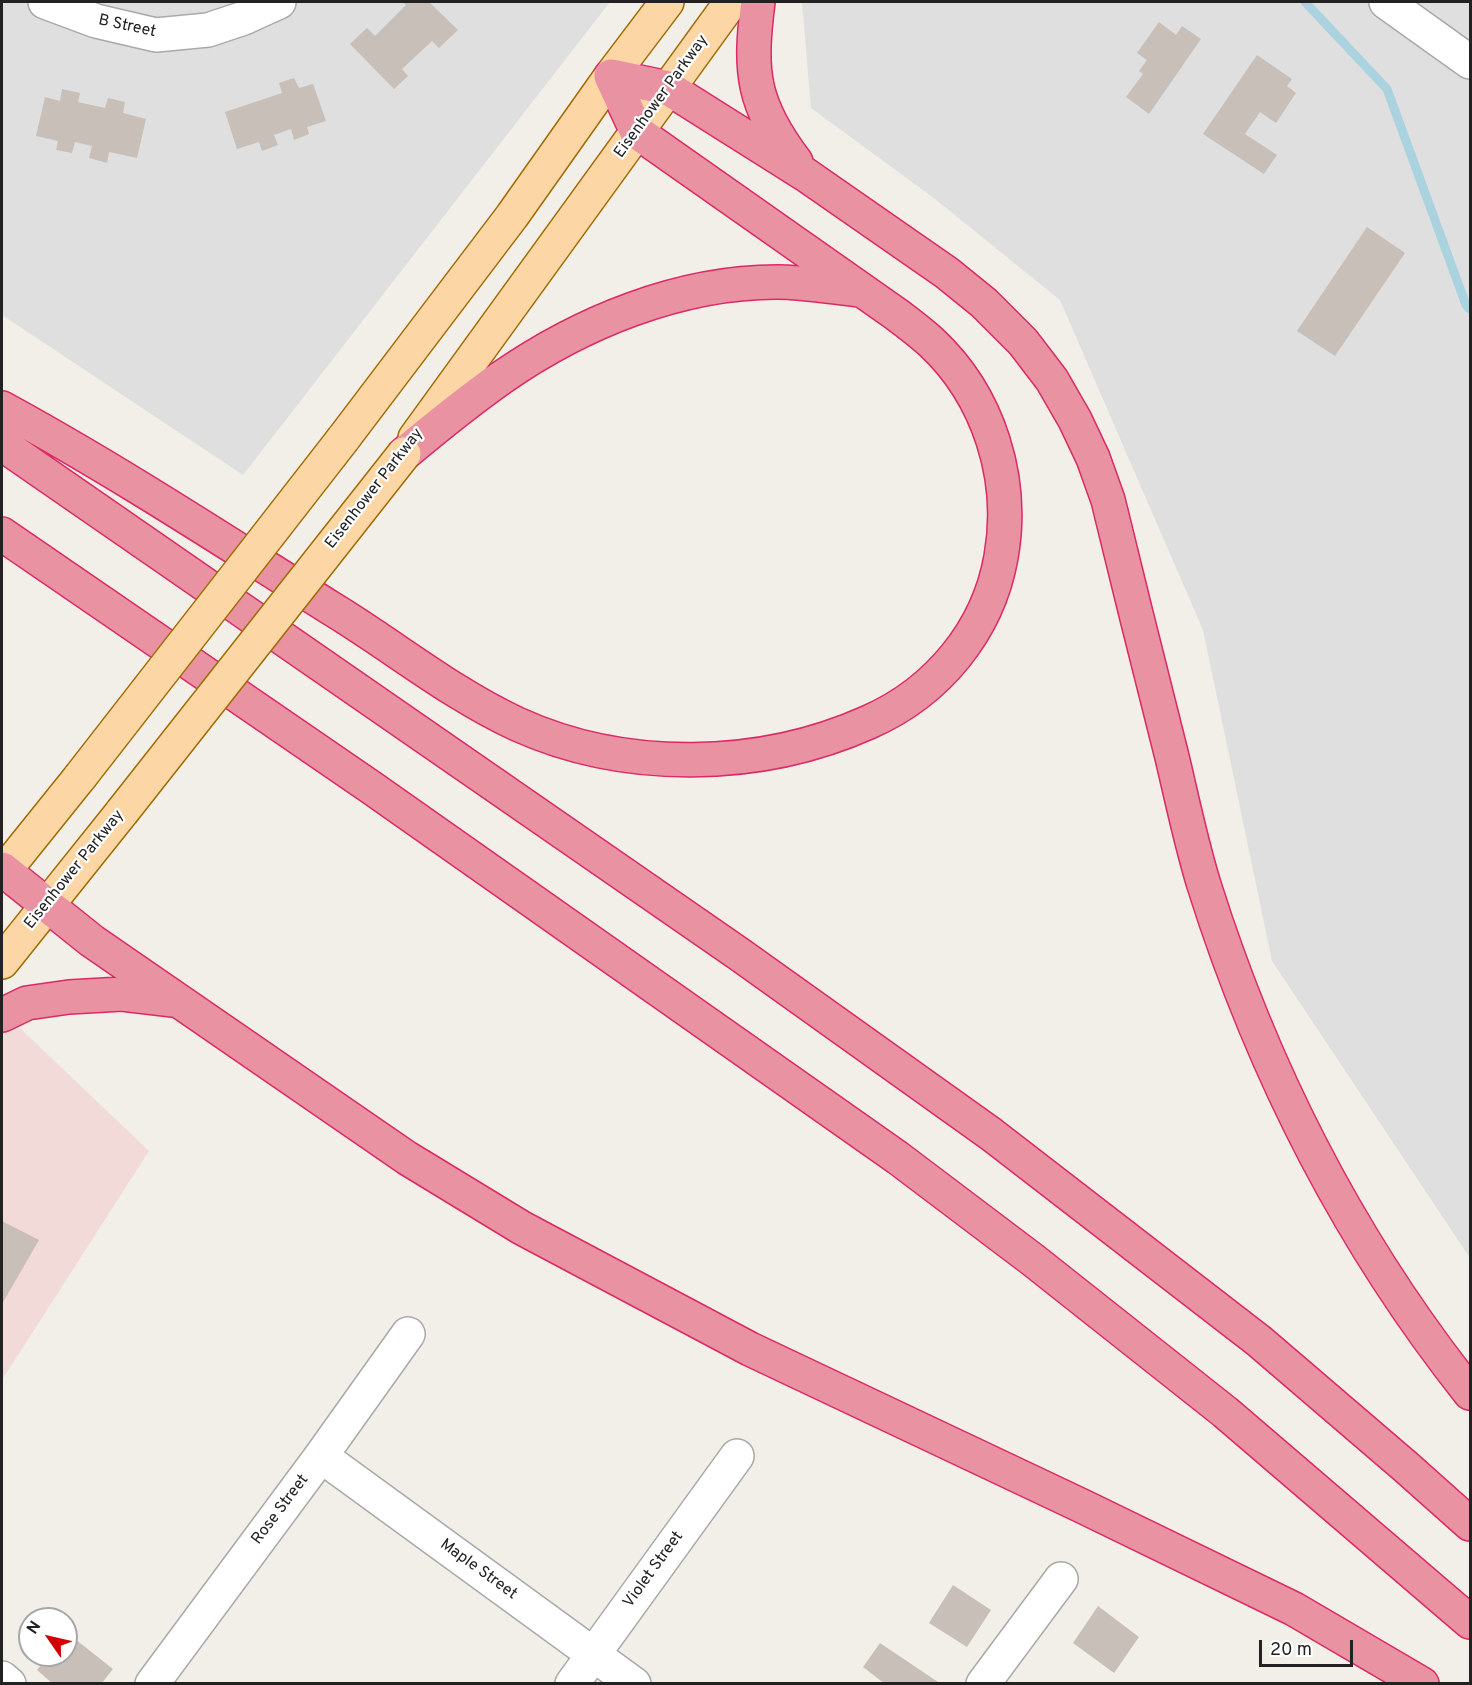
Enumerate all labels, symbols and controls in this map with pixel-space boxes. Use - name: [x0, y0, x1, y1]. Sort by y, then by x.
- street label: B Street: [96, 12, 158, 42]
- street label: Eisenhower Parkway: [611, 32, 713, 162]
- street label: Eisenhower Parkway: [322, 425, 428, 553]
- street label: Eisenhower Parkway: [21, 807, 129, 933]
- street label: Rose Street: [248, 1471, 314, 1549]
- street label: Violet Street: [620, 1528, 688, 1612]
- street label: Maple Street: [436, 1536, 520, 1604]
- north arrow: [18, 1607, 78, 1667]
- text: N: [23, 1618, 46, 1638]
- scale bar: [1262, 1628, 1356, 1666]
- text: 20 m: [1270, 1639, 1312, 1662]

